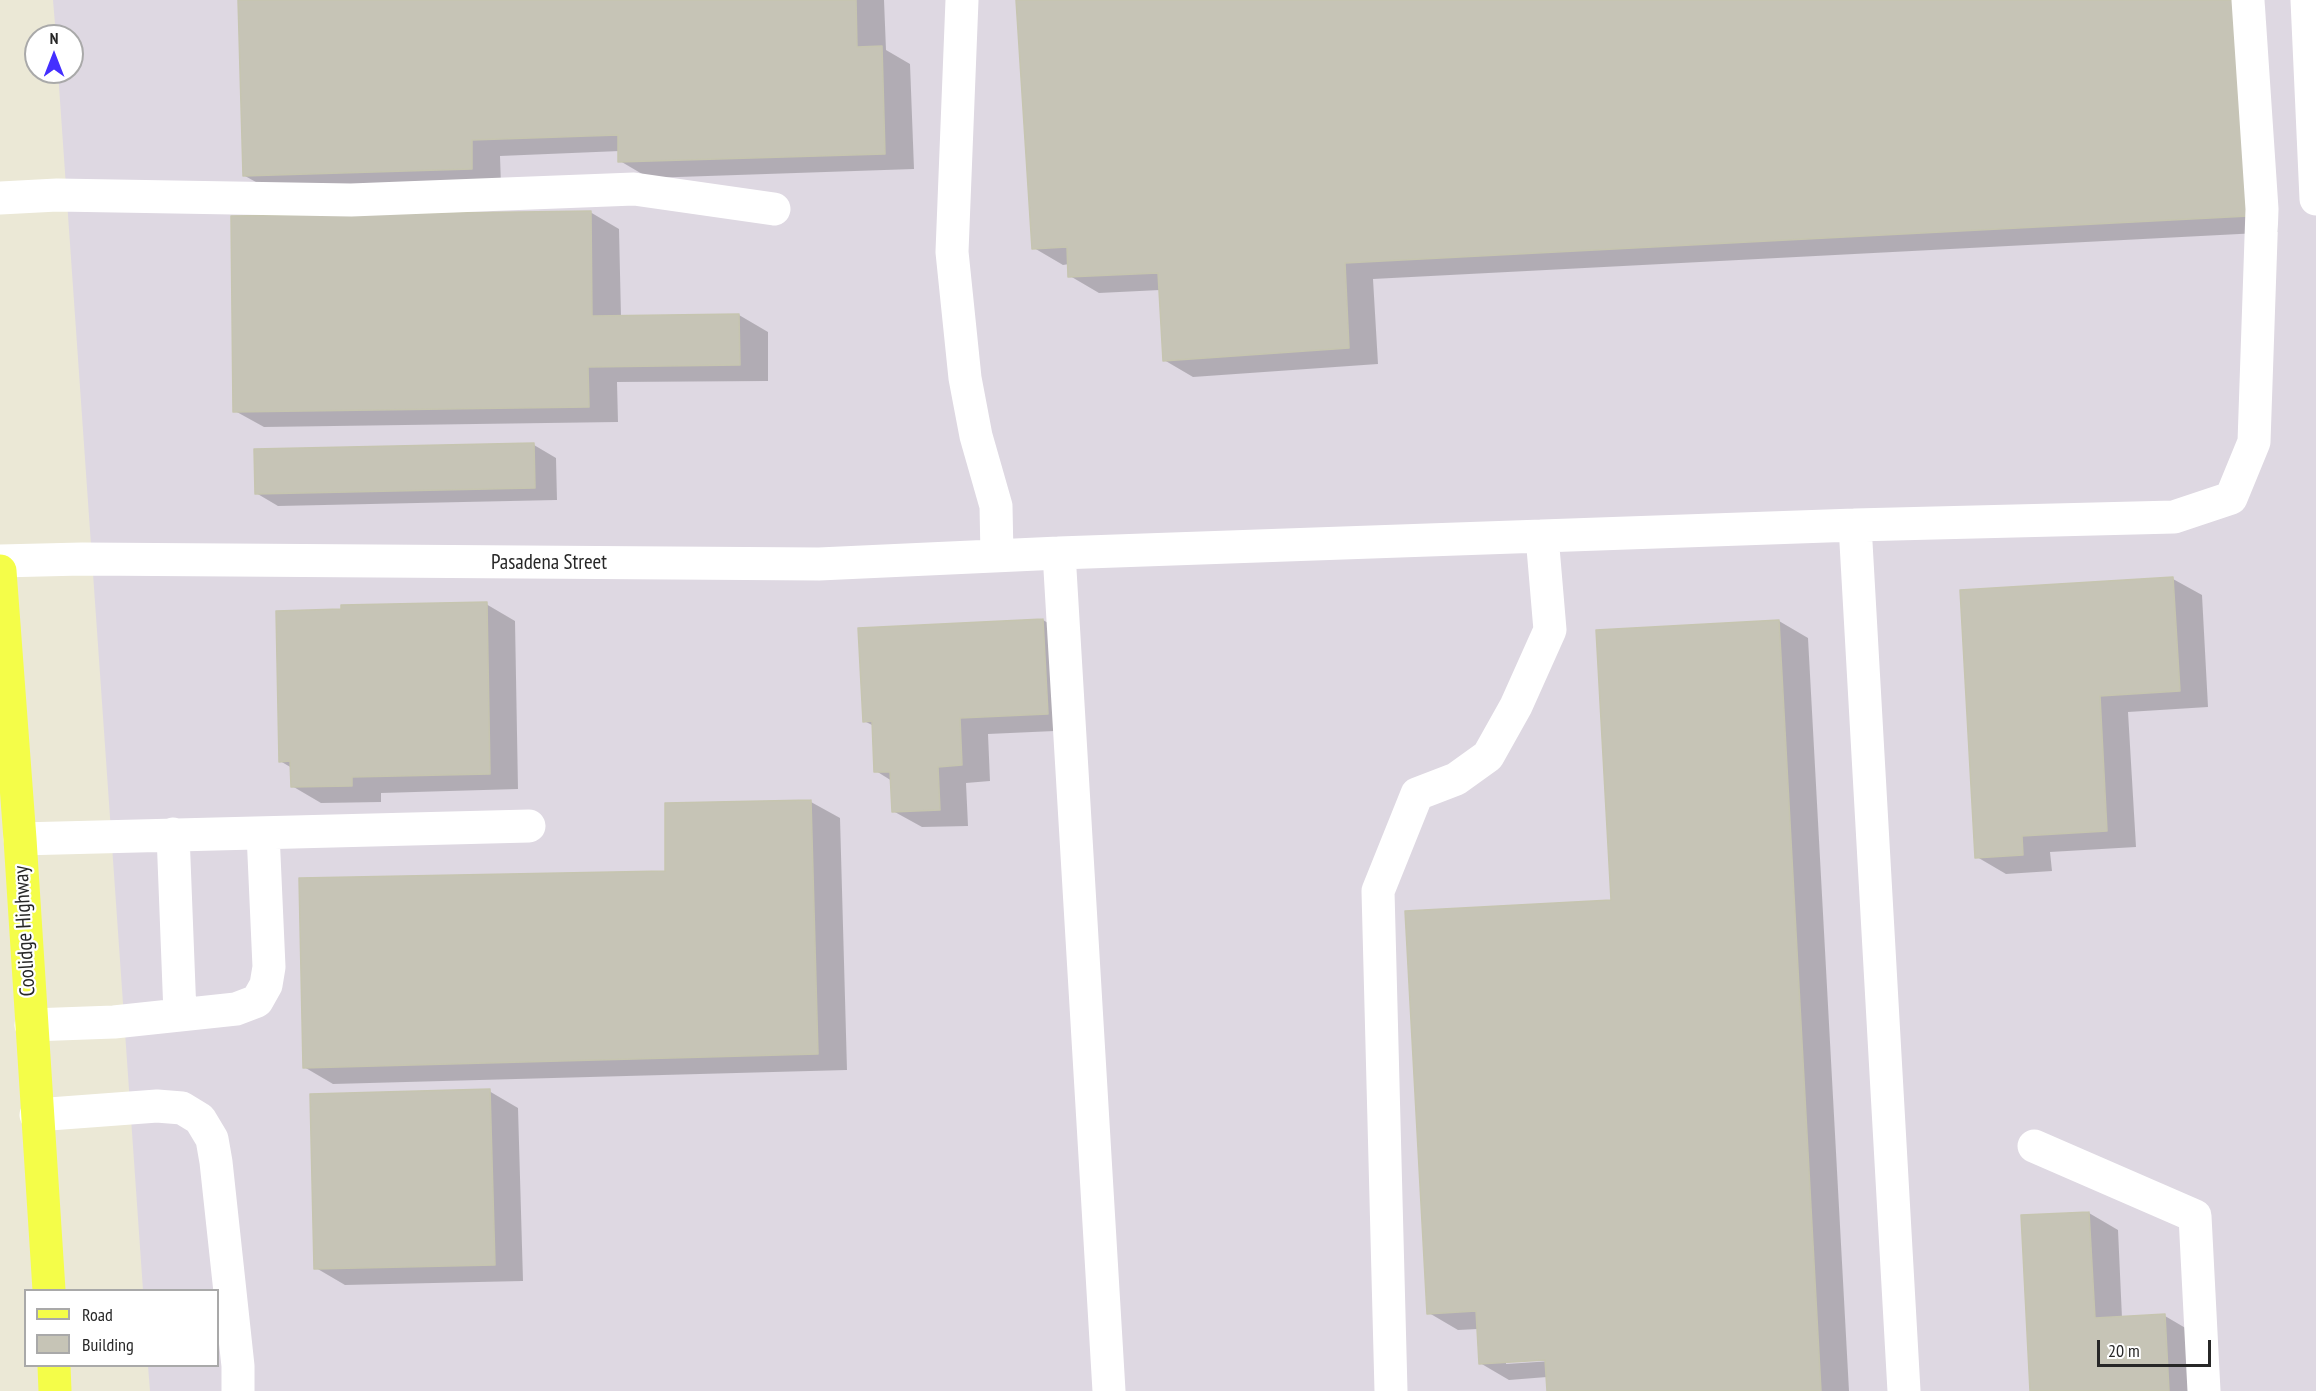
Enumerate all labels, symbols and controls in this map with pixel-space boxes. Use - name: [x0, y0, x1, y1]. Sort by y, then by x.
- north arrow: [24, 24, 84, 84]
- text: N: [50, 28, 58, 48]
- street label: Pasadena Street: [491, 550, 607, 576]
- street label: Coolidge Highway: [9, 865, 41, 997]
- legend: [24, 1289, 219, 1367]
- text: Road: [82, 1303, 113, 1326]
- scale bar: [2100, 1328, 2214, 1366]
- text: Building: [82, 1333, 134, 1356]
- text: 20 m: [2108, 1339, 2140, 1362]

